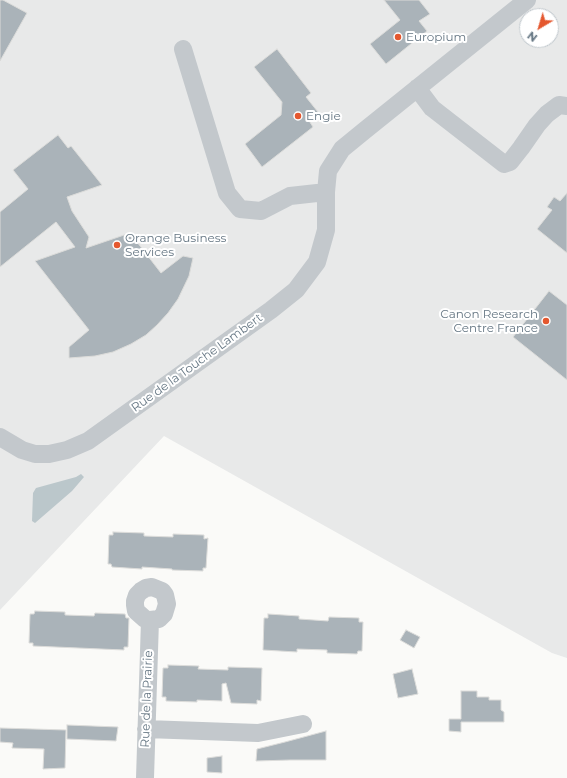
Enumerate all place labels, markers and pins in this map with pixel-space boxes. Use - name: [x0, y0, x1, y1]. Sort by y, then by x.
- place label: Europium: [406, 30, 466, 44]
- marker: Europium: [393, 32, 403, 42]
- place label: Engie: [306, 109, 341, 123]
- marker: Engie: [293, 111, 303, 121]
- place label: Orange Business Services: [125, 231, 226, 259]
- marker: Orange Business Services: [112, 240, 122, 250]
- place label: Canon Research Centre France: [440, 307, 538, 335]
- marker: Canon Research Centre France: [541, 316, 551, 326]

